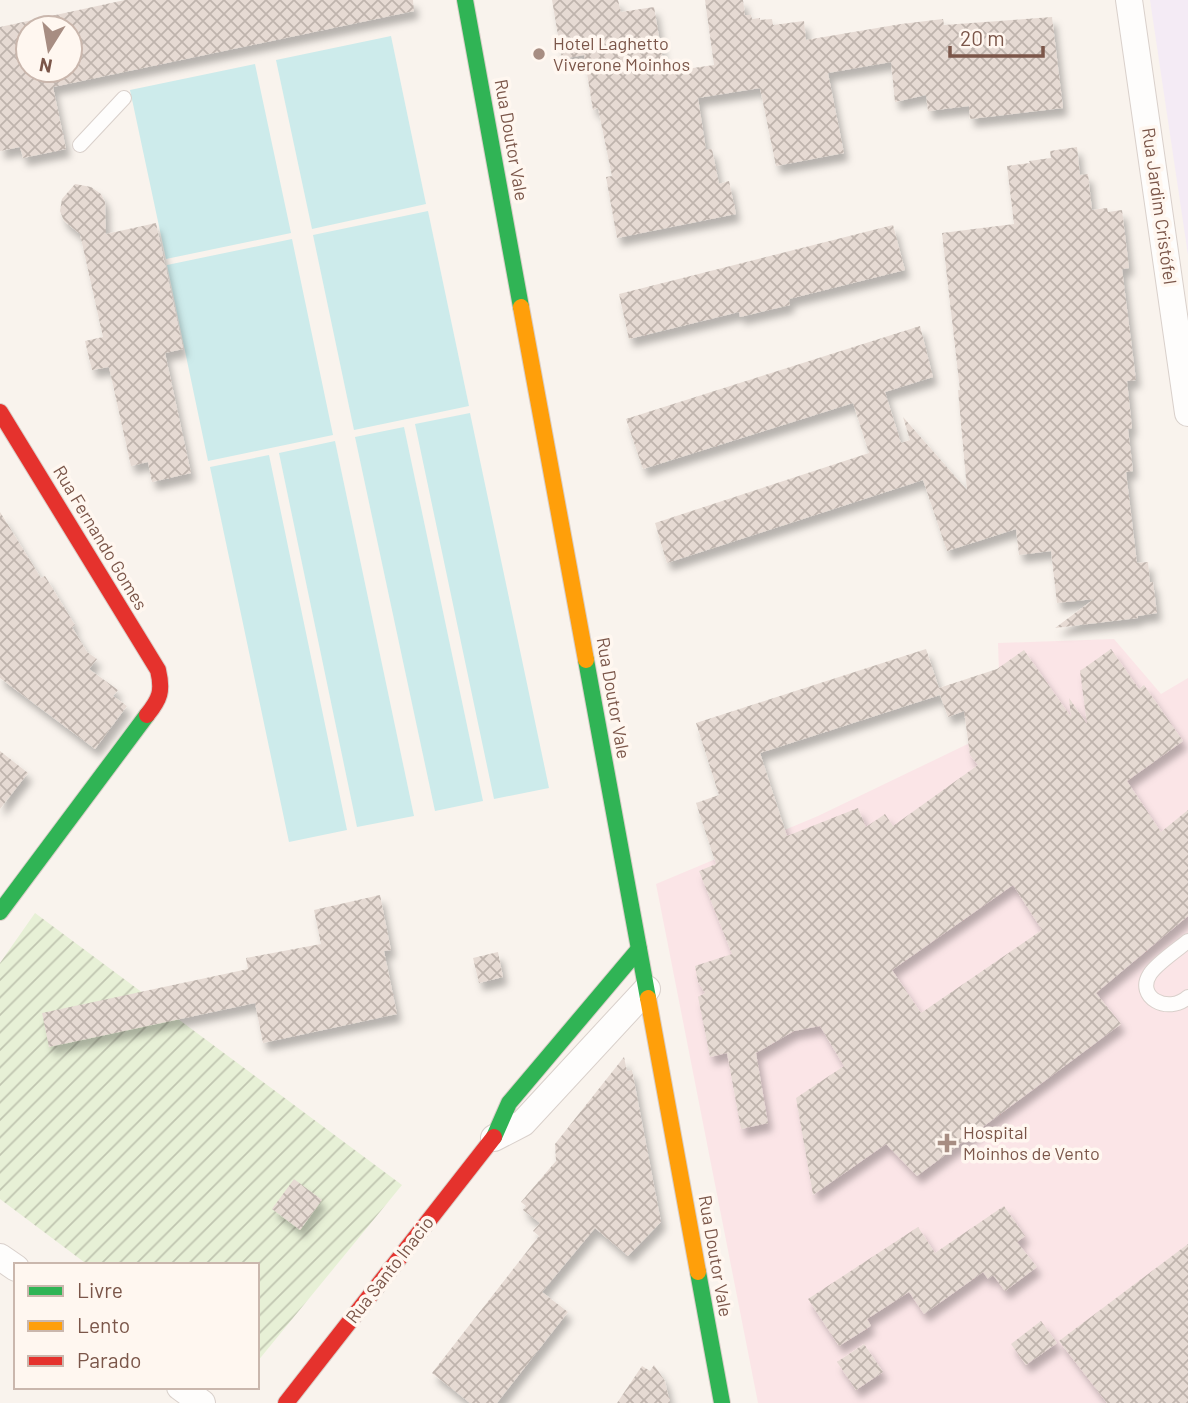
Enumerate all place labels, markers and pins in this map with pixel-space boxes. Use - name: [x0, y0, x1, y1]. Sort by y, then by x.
- place label: Hotel Laghetto Viverone Moinhos: [553, 32, 690, 75]
- marker: Hotel Laghetto Viverone Moinhos: [531, 46, 547, 62]
- place label: Hospital Moinhos de Vento: [963, 1121, 1100, 1164]
- marker: Hospital Moinhos de Vento: [937, 1133, 957, 1153]

